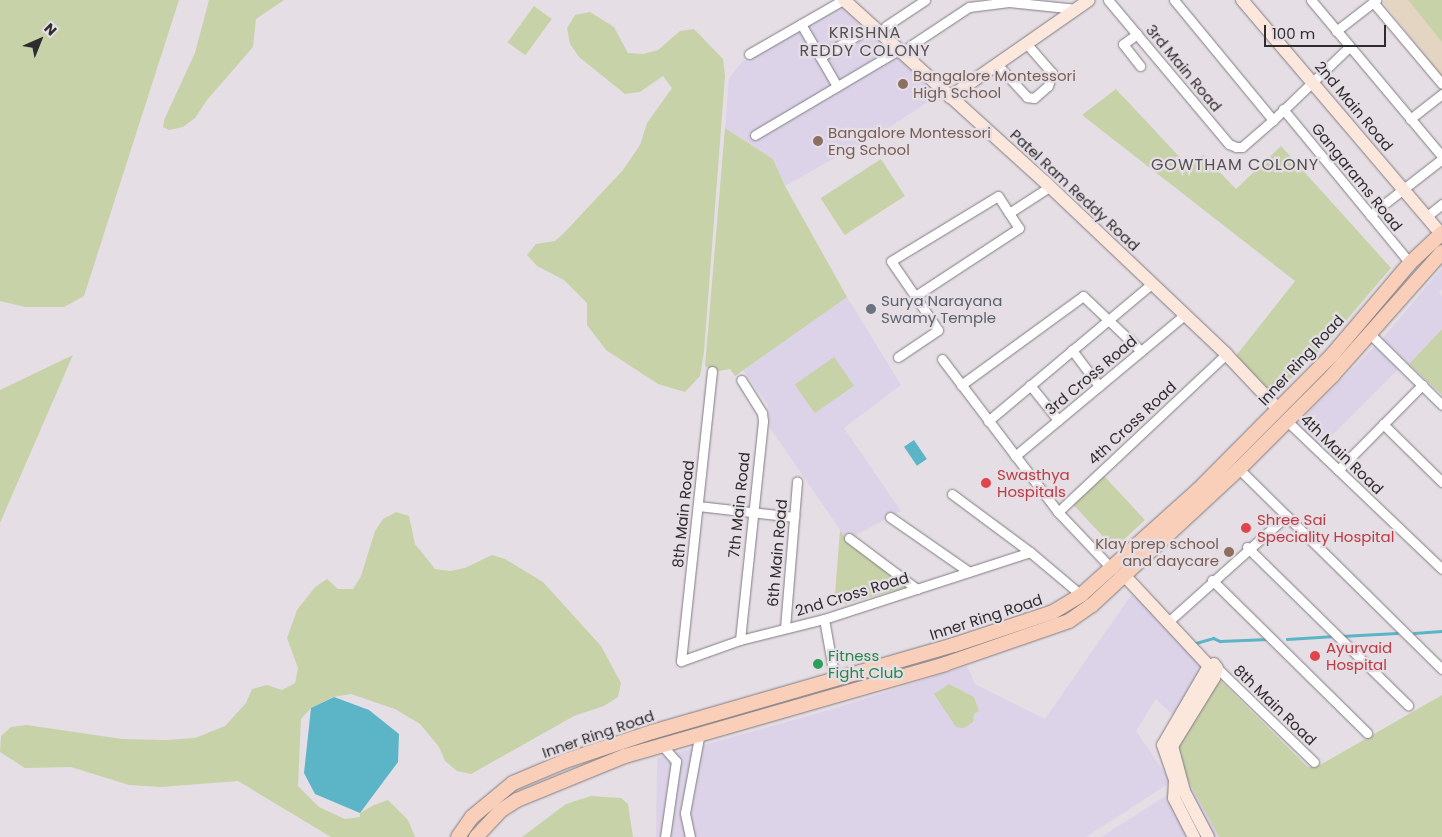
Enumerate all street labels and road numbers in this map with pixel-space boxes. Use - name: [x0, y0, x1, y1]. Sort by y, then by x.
- street label: 3rd Main Road: [1142, 21, 1226, 115]
- street label: 2nd Main Road: [1311, 57, 1397, 155]
- street label: Gangarams Road: [1308, 119, 1406, 235]
- street label: Patel Ram Reddy Road: [1007, 125, 1143, 255]
- street label: Inner Ring Road: [1254, 311, 1348, 409]
- street label: 3rd Cross Road: [1042, 331, 1140, 419]
- street label: 4th Cross Road: [1084, 378, 1180, 468]
- street label: 4th Main Road: [1297, 410, 1387, 498]
- street label: 7th Main Road: [724, 451, 754, 559]
- street label: 8th Main Road: [668, 459, 698, 569]
- street label: 6th Main Road: [763, 498, 791, 608]
- street label: 2nd Cross Road: [793, 568, 911, 620]
- street label: Inner Ring Road: [927, 590, 1045, 644]
- street label: 8th Main Road: [1230, 661, 1320, 749]
- street label: Inner Ring Road: [540, 706, 656, 762]

